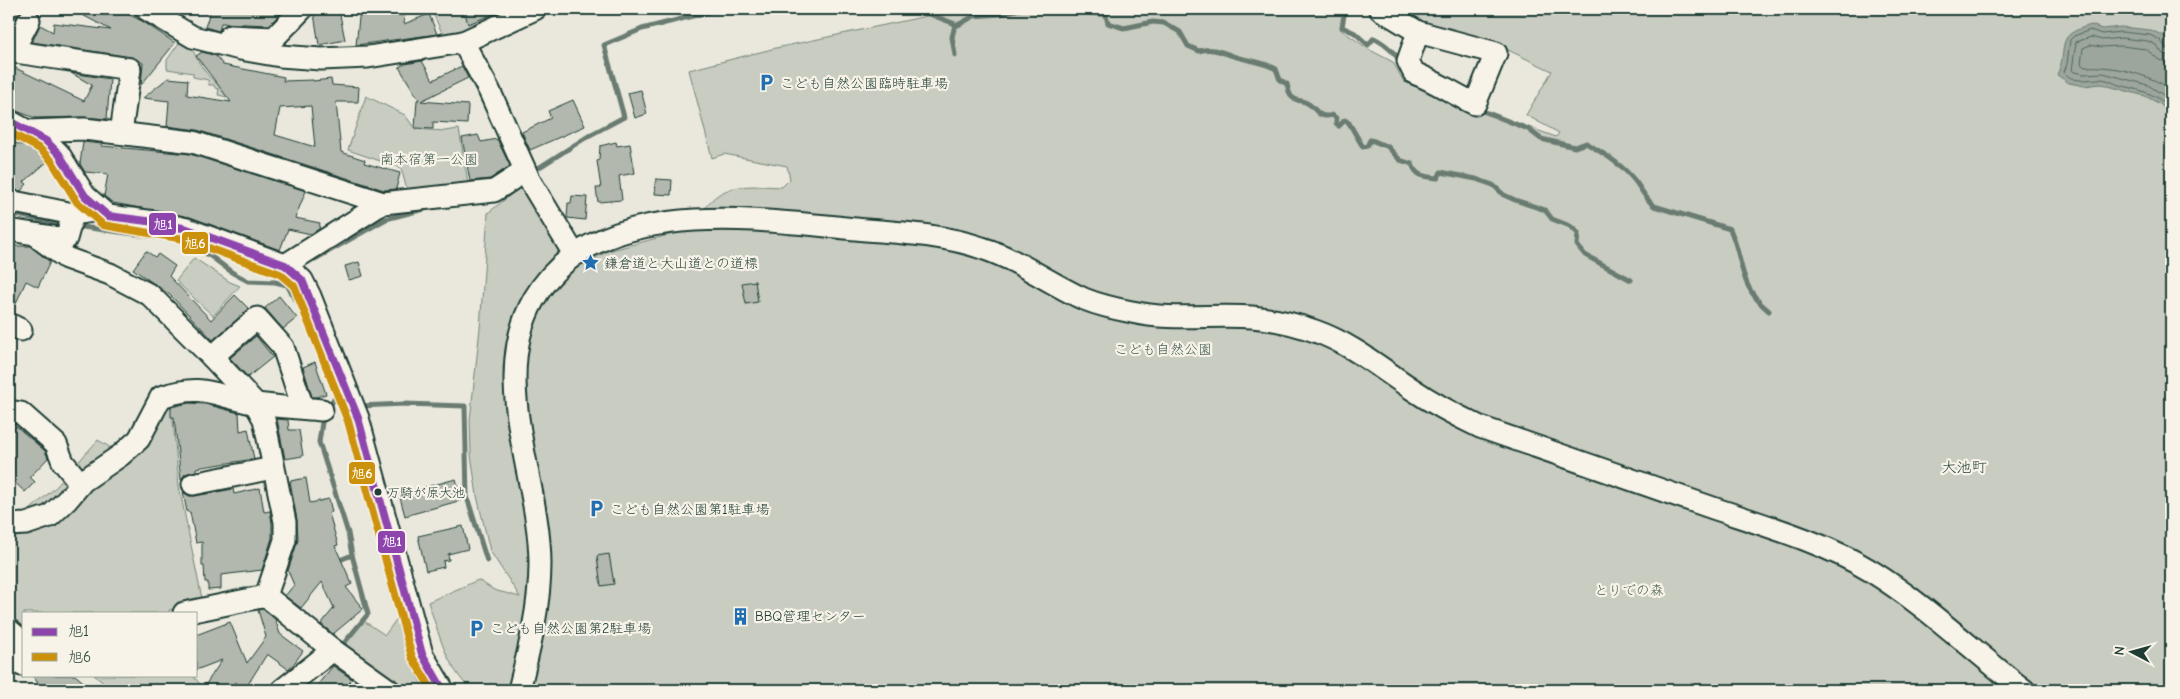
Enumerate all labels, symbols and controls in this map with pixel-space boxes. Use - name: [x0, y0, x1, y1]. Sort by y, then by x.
- parking icon: こども自然公園臨時駐車場: [756, 73, 776, 93]
- place label: こども自然公園臨時駐車場: [780, 75, 948, 92]
- park label: 南本宿第一公園: [380, 151, 478, 168]
- line badge: 旭1: [148, 212, 177, 236]
- text: 旭1: [153, 216, 173, 233]
- line badge: 旭6: [181, 231, 209, 255]
- text: 旭6: [184, 235, 206, 252]
- place icon: 鎌倉道と大山道との道標: [580, 253, 600, 273]
- place label: 鎌倉道と大山道との道標: [604, 255, 758, 272]
- park label: こども自然公園: [1114, 341, 1212, 358]
- district label: 大池町: [1941, 458, 1987, 476]
- line badge: 旭6: [348, 461, 376, 485]
- text: 旭6: [351, 465, 373, 482]
- place label: 万騎が原大池: [387, 485, 465, 500]
- marker: 万騎が原大池: [373, 487, 383, 497]
- parking icon: こども自然公園第1駐車場: [586, 499, 606, 519]
- place label: こども自然公園第1駐車場: [610, 501, 770, 518]
- line badge: 旭1: [377, 530, 406, 554]
- text: 旭1: [382, 533, 402, 550]
- park label: とりでの森: [1594, 582, 1664, 599]
- building icon: BBQ管理センター: [731, 606, 751, 626]
- place label: BBQ管理センター: [755, 608, 866, 625]
- legend: [22, 612, 198, 676]
- parking icon: こども自然公園第2駐車場: [466, 618, 486, 638]
- place label: こども自然公園第2駐車場: [490, 620, 651, 637]
- text: 旭1: [68, 622, 89, 640]
- north arrow: [2108, 626, 2158, 676]
- text: N: [2111, 645, 2128, 656]
- text: 旭6: [68, 648, 91, 666]

